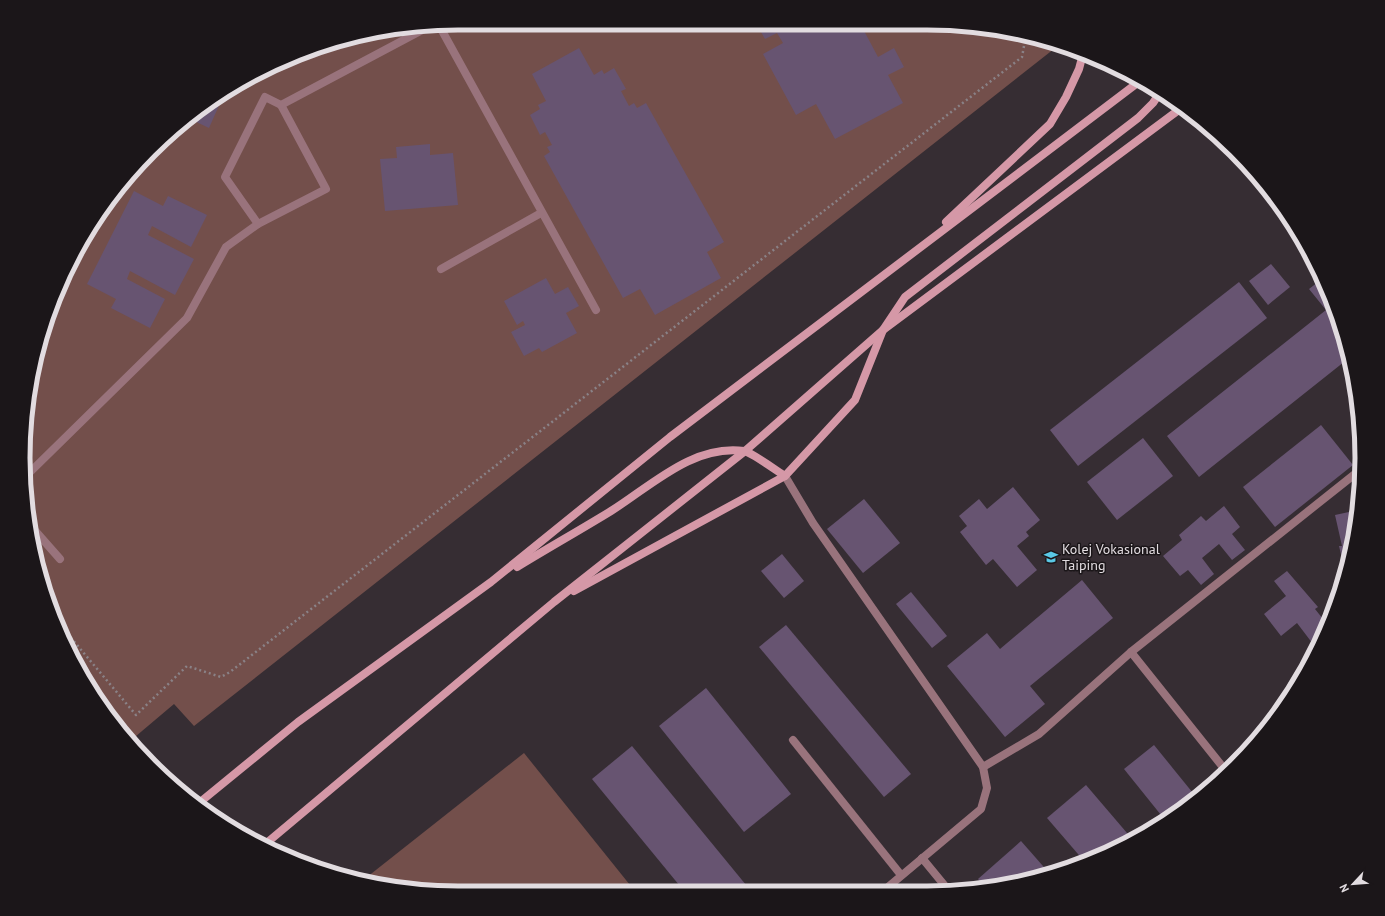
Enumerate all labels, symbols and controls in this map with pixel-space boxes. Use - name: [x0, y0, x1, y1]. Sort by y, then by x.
- place label: Kolej Vokasional Taiping: [1062, 540, 1160, 574]
- school or university icon: Kolej Vokasional Taiping: [1043, 549, 1059, 565]
- north arrow: [1333, 864, 1373, 904]
- text: N: [1336, 882, 1352, 895]

